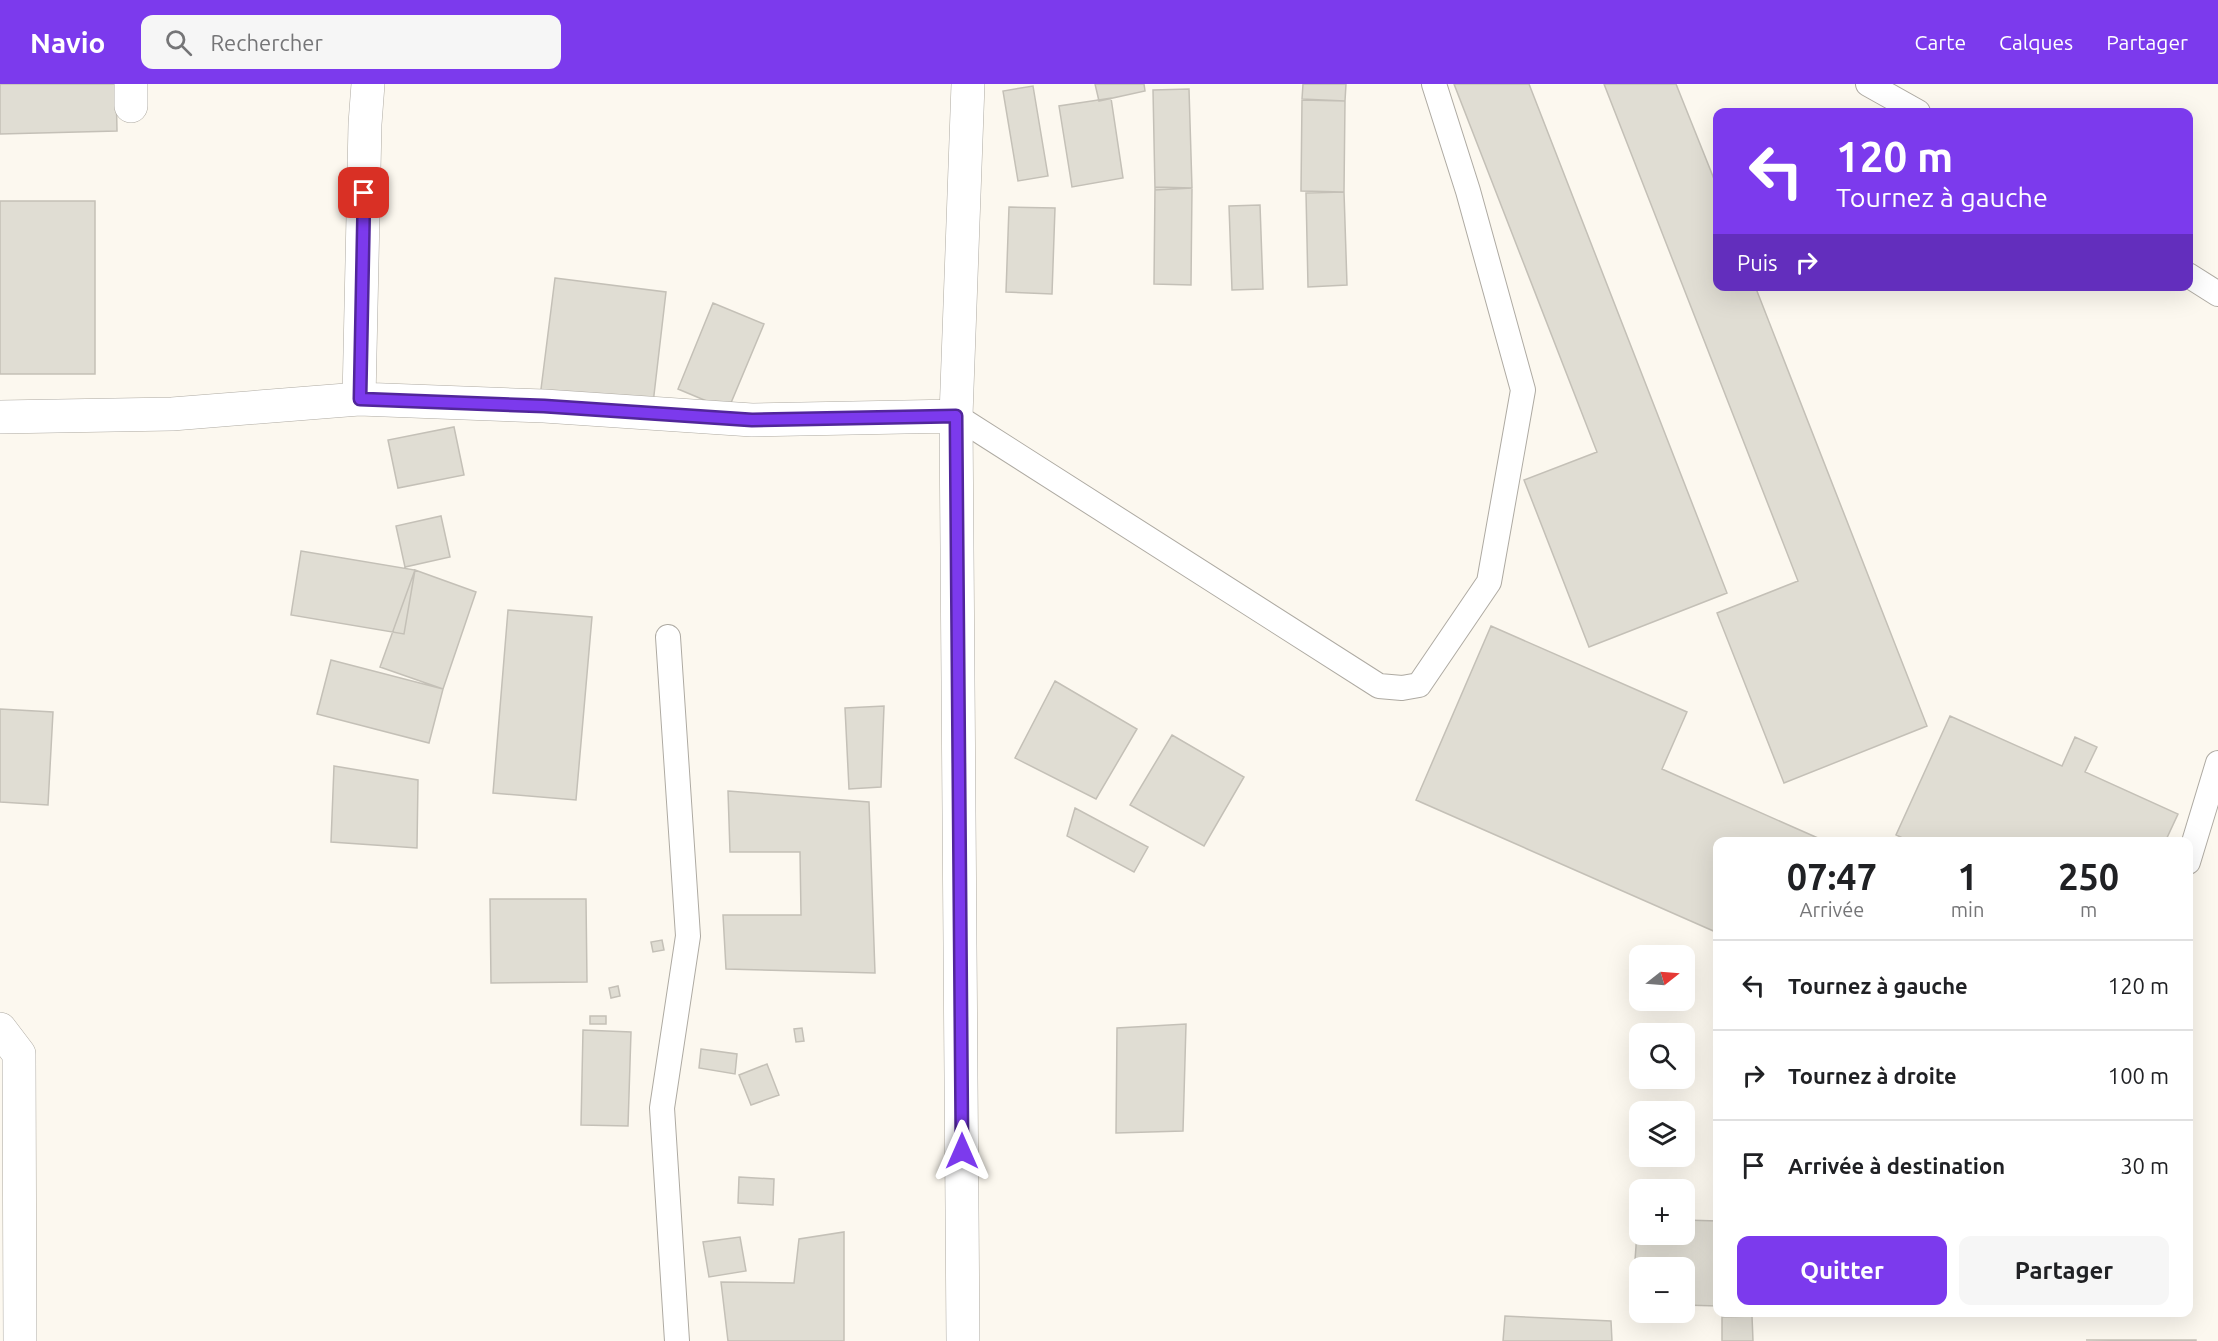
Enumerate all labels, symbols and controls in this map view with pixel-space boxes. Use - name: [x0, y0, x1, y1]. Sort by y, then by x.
- search box: [141, 15, 561, 69]
- icon: search: [162, 26, 195, 59]
- text: Navio: [30, 27, 105, 58]
- text: Rechercher: [210, 30, 323, 55]
- text: Carte: [1915, 30, 1966, 54]
- text: Calques: [1999, 30, 2073, 54]
- text: Partager: [2106, 30, 2188, 54]
- icon: left: [1737, 132, 1815, 210]
- text: 120 m: [1836, 133, 1953, 180]
- pin: [338, 167, 389, 218]
- icon: arrive: [347, 176, 380, 209]
- text: Tournez à gauche: [1836, 182, 2048, 212]
- icon: right: [1790, 246, 1823, 279]
- text: Puis: [1737, 250, 1778, 275]
- text: 07:47: [1787, 856, 1877, 897]
- text: 1: [1957, 856, 1978, 897]
- text: 250: [2058, 856, 2119, 897]
- text: Arrivée: [1800, 898, 1864, 921]
- text: min: [1951, 898, 1984, 921]
- text: m: [2080, 898, 2097, 921]
- north arrow: [1629, 945, 1695, 1011]
- map controls: [1629, 945, 1695, 1323]
- icon: left: [1737, 969, 1770, 1002]
- text: Tournez à gauche: [1788, 973, 1968, 998]
- text: 120 m: [2108, 973, 2169, 998]
- button: search: [1629, 1023, 1695, 1089]
- icon: right: [1737, 1059, 1770, 1092]
- text: Tournez à droite: [1788, 1063, 1957, 1088]
- text: 100 m: [2108, 1063, 2169, 1088]
- button: layers: [1629, 1101, 1695, 1167]
- position arrow: [930, 1119, 994, 1183]
- icon: arrive: [1737, 1149, 1770, 1182]
- text: Arrivée à destination: [1788, 1153, 2005, 1178]
- text: 30 m: [2120, 1153, 2169, 1178]
- button: +: [1629, 1179, 1695, 1245]
- button: Quitter: [1737, 1236, 1947, 1305]
- button: Partager: [1959, 1236, 2169, 1305]
- button: −: [1629, 1257, 1695, 1323]

